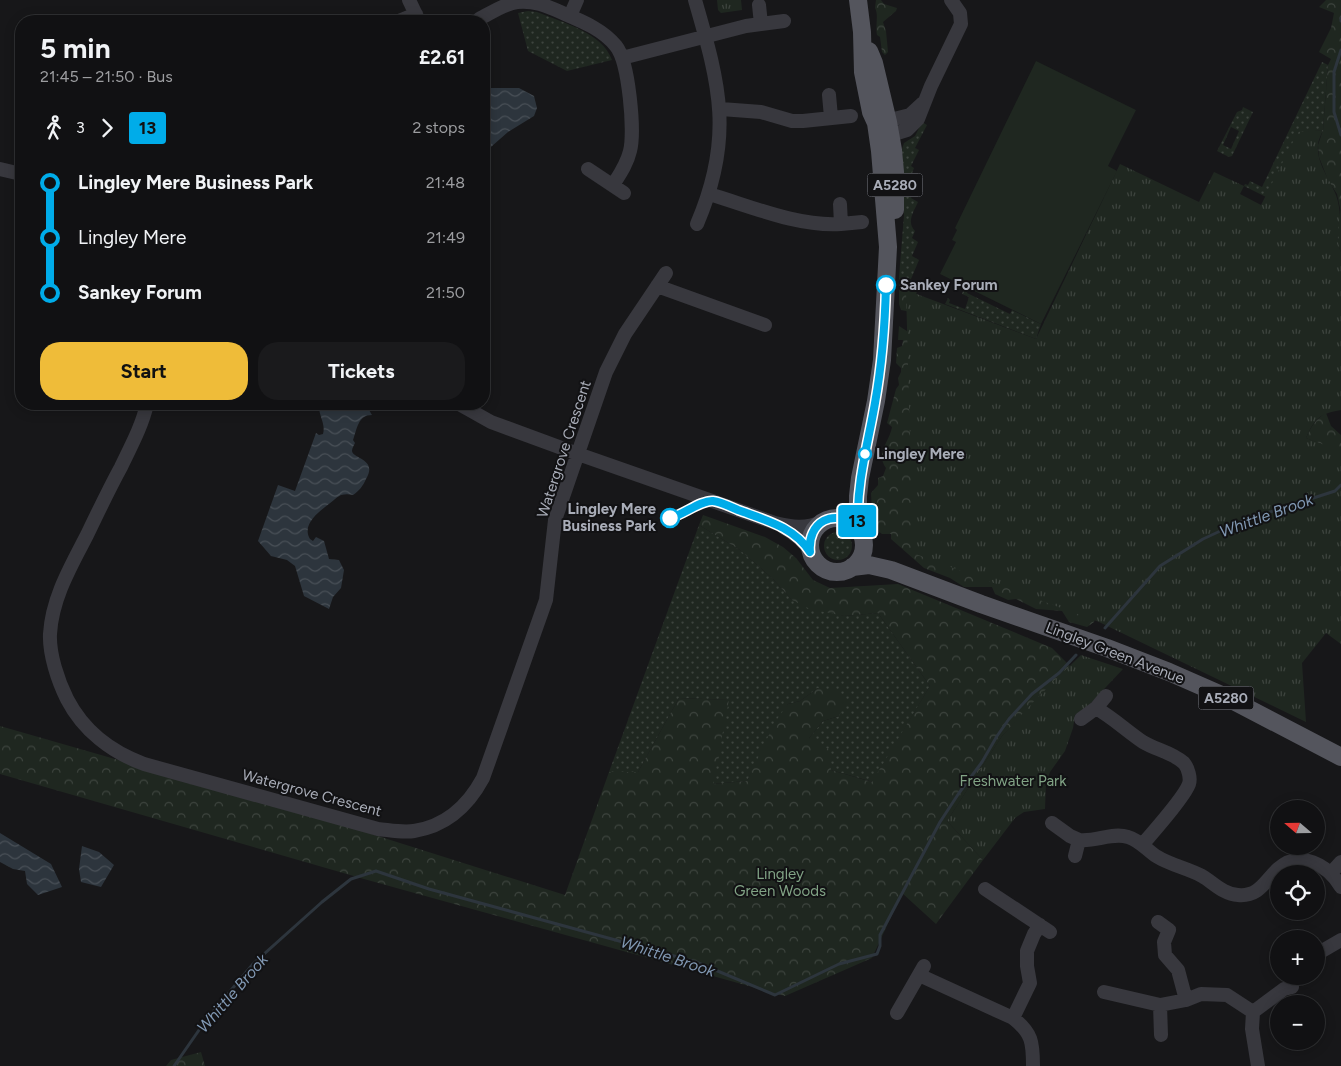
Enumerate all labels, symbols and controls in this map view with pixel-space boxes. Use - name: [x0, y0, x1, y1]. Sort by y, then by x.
- text: 5 min: [40, 31, 111, 65]
- text: £2.61: [419, 46, 465, 69]
- text: 21:45 – 21:50 · Bus: [40, 67, 173, 86]
- icon: walk: [40, 114, 68, 142]
- icon: forward: [93, 114, 121, 142]
- text: 13: [139, 117, 156, 139]
- text: 3: [76, 118, 85, 137]
- text: 2 stops: [412, 118, 465, 137]
- text: Lingley Mere Business Park: [78, 171, 313, 194]
- text: 21:48: [426, 173, 465, 192]
- road number: A5280: [868, 174, 922, 196]
- text: Lingley Mere: [78, 226, 186, 249]
- text: 21:49: [426, 228, 465, 247]
- marker: Sankey Forum: [876, 275, 896, 295]
- place label: Sankey Forum: [900, 276, 998, 294]
- text: Sankey Forum: [78, 281, 202, 304]
- text: 21:50: [426, 283, 465, 302]
- button: Start: [40, 342, 248, 400]
- button: Tickets: [258, 342, 465, 400]
- street label: Watergrove Crescent: [533, 378, 595, 520]
- place label: Lingley Mere: [876, 445, 965, 463]
- marker: Lingley Mere: [858, 447, 872, 461]
- water label: Whittle Brook: [1217, 489, 1317, 541]
- place label: Lingley Mere Business Park: [562, 500, 657, 535]
- line badge: 13: [834, 505, 880, 537]
- marker: Lingley Mere Business Park: [660, 508, 680, 528]
- text: 13: [848, 510, 866, 532]
- street label: Lingley Green Avenue: [1043, 618, 1187, 688]
- road number: A5280: [1198, 686, 1254, 710]
- street label: Watergrove Crescent: [240, 766, 384, 820]
- park label: Freshwater Park: [960, 772, 1067, 790]
- north arrow: [1270, 800, 1325, 855]
- map controls: [1270, 800, 1325, 1050]
- park label: Lingley Green Woods: [734, 865, 826, 900]
- button: locate: [1270, 865, 1325, 920]
- button: +: [1270, 930, 1325, 985]
- water label: Whittle Brook: [618, 932, 719, 981]
- water label: Whittle Brook: [193, 949, 273, 1037]
- button: −: [1270, 995, 1325, 1050]

